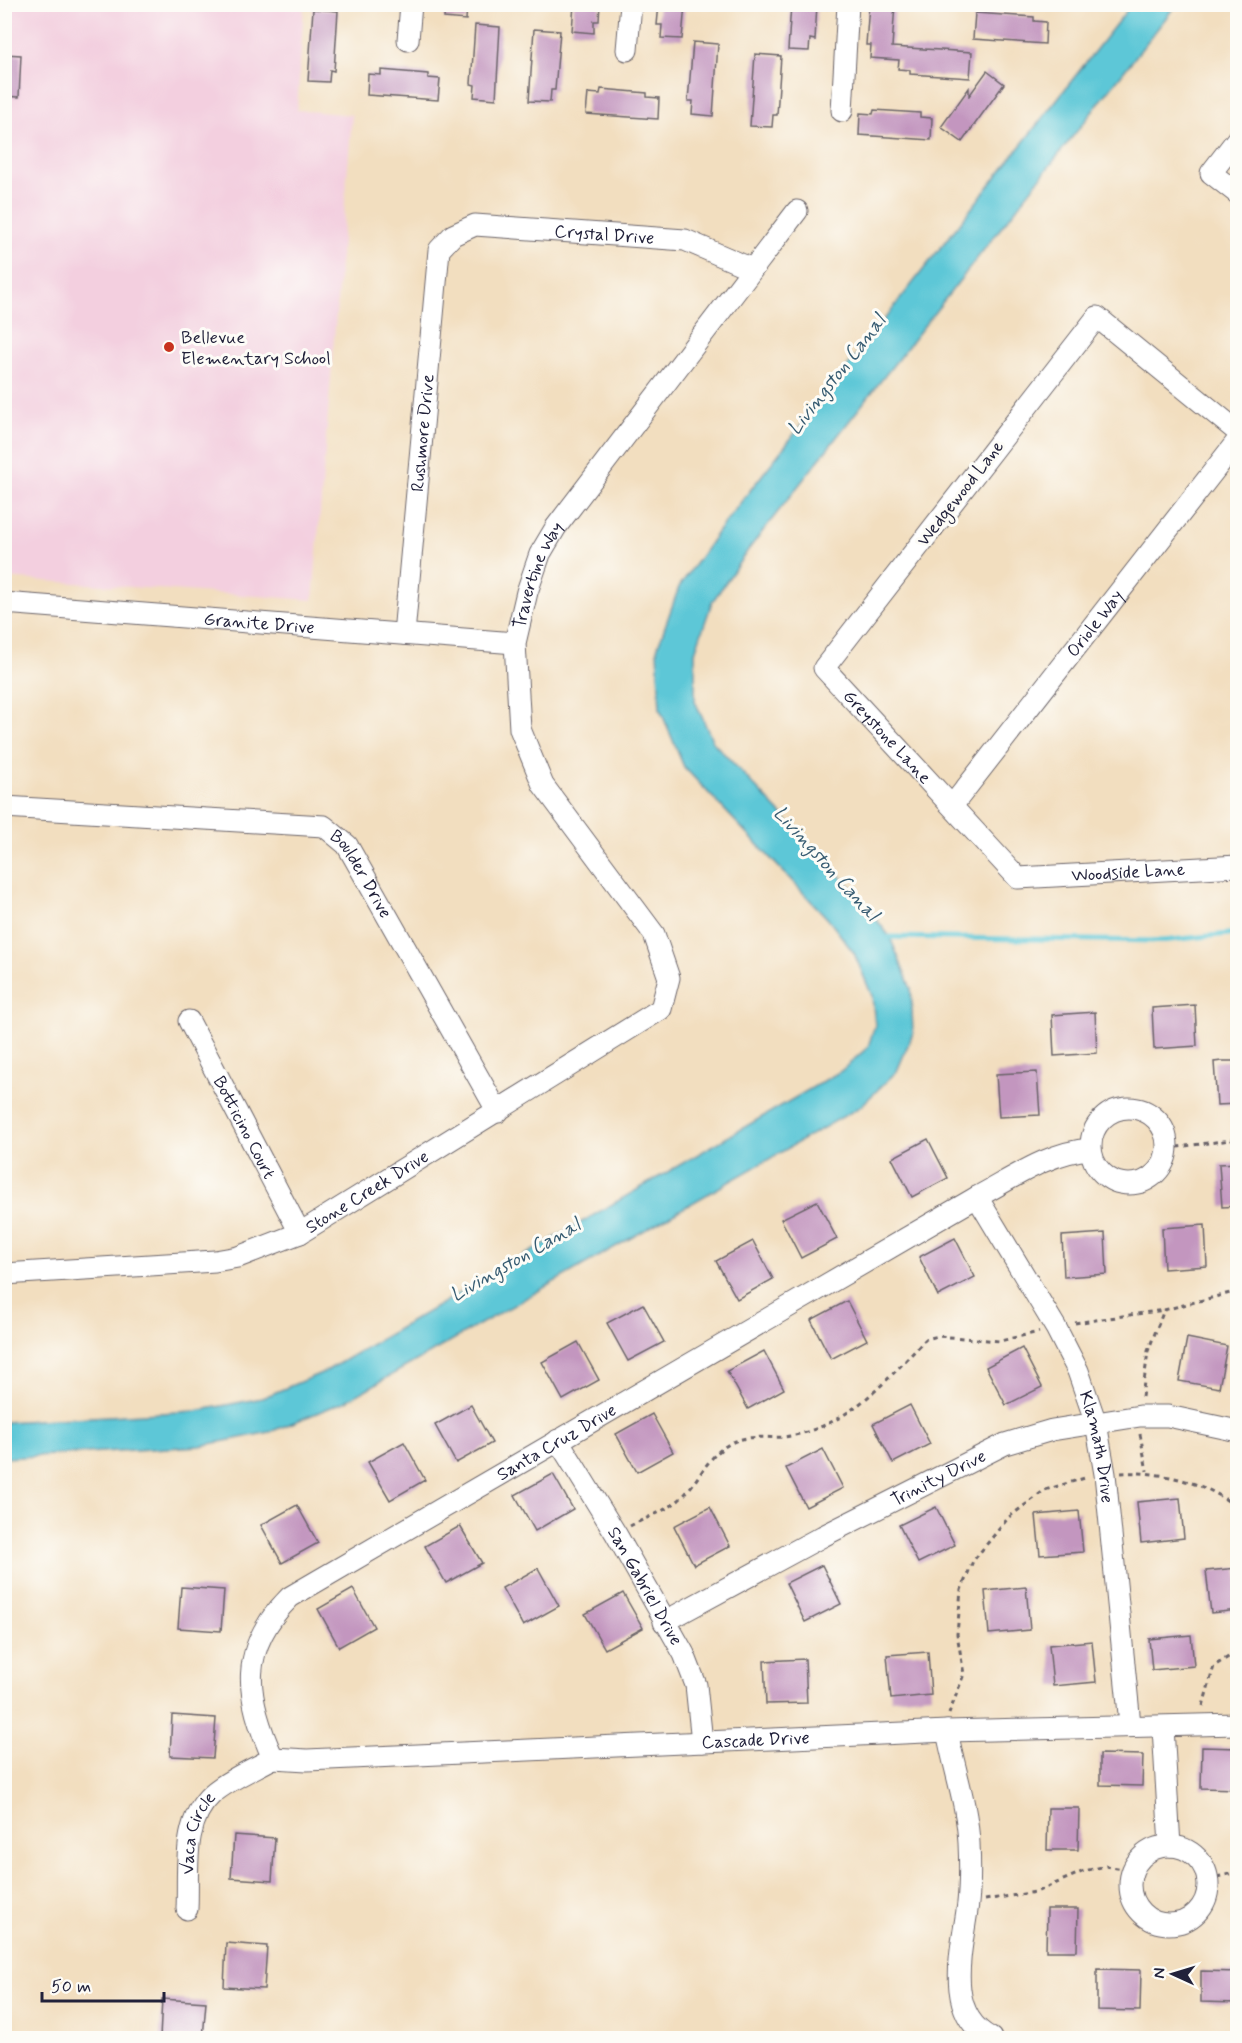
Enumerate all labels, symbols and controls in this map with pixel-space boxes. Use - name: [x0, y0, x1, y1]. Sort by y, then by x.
- street label: Crystal Drive: [554, 220, 655, 251]
- water label: Livingston Canal: [781, 308, 894, 441]
- place label: Bellevue Elementary School: [181, 326, 331, 371]
- marker: Bellevue Elementary School: [162, 340, 176, 354]
- street label: Rushmore Drive: [406, 373, 441, 493]
- street label: Wedgewood Lane: [912, 436, 1011, 552]
- street label: Travertine Way: [508, 517, 569, 631]
- street label: Oriole Way: [1062, 585, 1130, 663]
- street label: Granite Drive: [203, 608, 316, 640]
- street label: Greystone Lane: [837, 685, 936, 790]
- water label: Livingston Canal: [767, 800, 886, 928]
- street label: Boulder Drive: [324, 825, 397, 923]
- street label: Woodside Lane: [1071, 858, 1186, 888]
- street label: Botticino Court: [207, 1072, 281, 1184]
- street label: Stone Creek Drive: [301, 1145, 434, 1240]
- water label: Livingston Canal: [446, 1211, 587, 1309]
- street label: Klamath Drive: [1073, 1388, 1119, 1504]
- street label: Santa Cruz Drive: [493, 1399, 621, 1487]
- street label: Trinity Drive: [887, 1444, 990, 1513]
- street label: San Gabriel Drive: [601, 1522, 688, 1650]
- street label: Cascade Drive: [701, 1726, 810, 1755]
- street label: Vaca Circle: [176, 1786, 221, 1875]
- north arrow: [1143, 1944, 1203, 2004]
- scale bar: [42, 1965, 164, 2003]
- text: N: [1149, 1967, 1170, 1979]
- text: 50 m: [51, 1975, 91, 1999]

